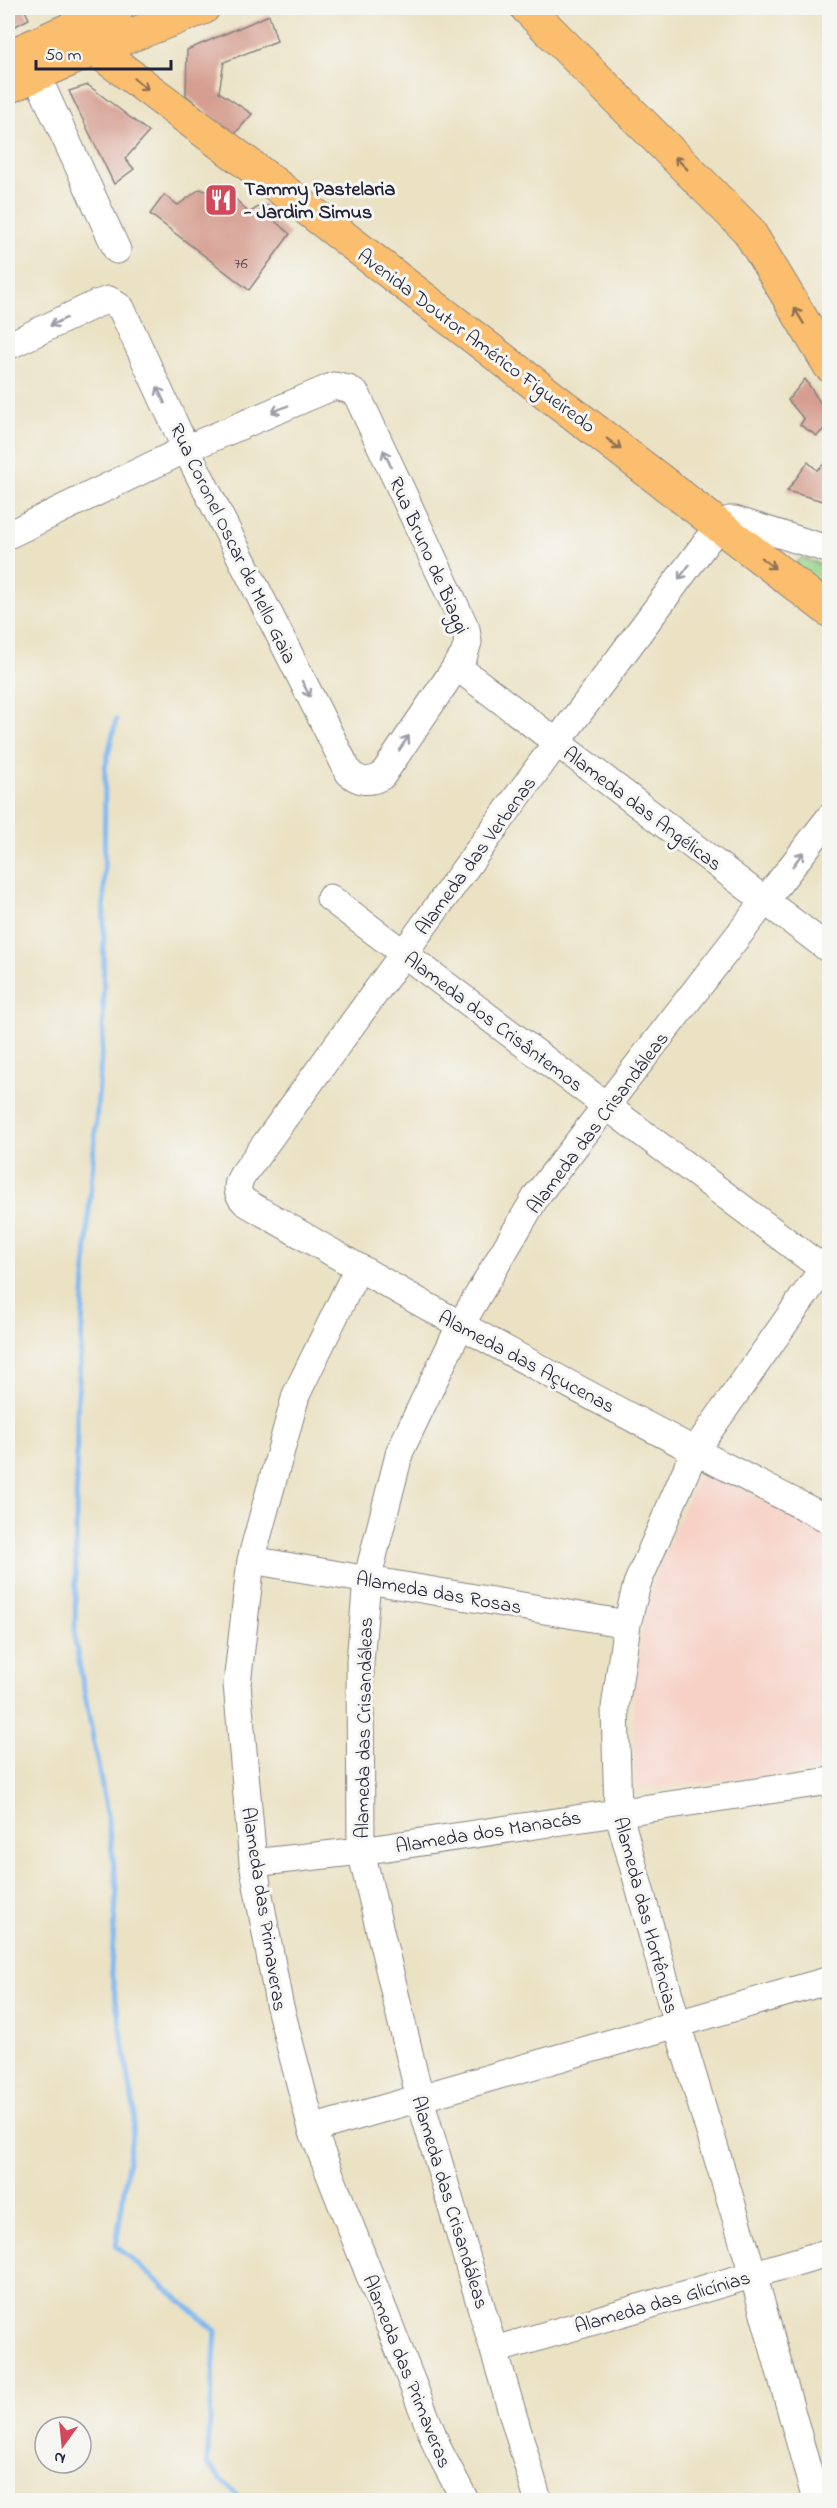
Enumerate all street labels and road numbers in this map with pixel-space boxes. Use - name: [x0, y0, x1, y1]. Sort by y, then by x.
- street label: Avenida Doutor Américo Figueiredo: [350, 243, 601, 442]
- street label: Rua Coronel Oscar de Mello Gaia: [161, 419, 303, 669]
- street label: Rua Bruno de Biaggi: [379, 473, 475, 640]
- street label: Alameda das Angélicas: [555, 741, 727, 880]
- street label: Alameda das Verbenas: [409, 771, 545, 942]
- street label: Alameda dos Crisântemos: [397, 946, 588, 1100]
- street label: Alameda das Crisandáleas: [521, 1026, 677, 1221]
- street label: Alameda das Açucenas: [432, 1304, 619, 1422]
- street label: Alameda das Rosas: [353, 1566, 524, 1623]
- street label: Alameda das Crisandáleas: [349, 1617, 382, 1839]
- street label: Alameda dos Manacás: [393, 1804, 583, 1862]
- street label: Alameda das Primaveras: [232, 1805, 293, 2013]
- street label: Alameda das Hortências: [604, 1814, 685, 2017]
- street label: Alameda das Crisandáleas: [402, 2093, 495, 2313]
- street label: Alameda das Glicínias: [571, 2264, 754, 2342]
- street label: Alameda das Primaveras: [354, 2271, 458, 2473]

